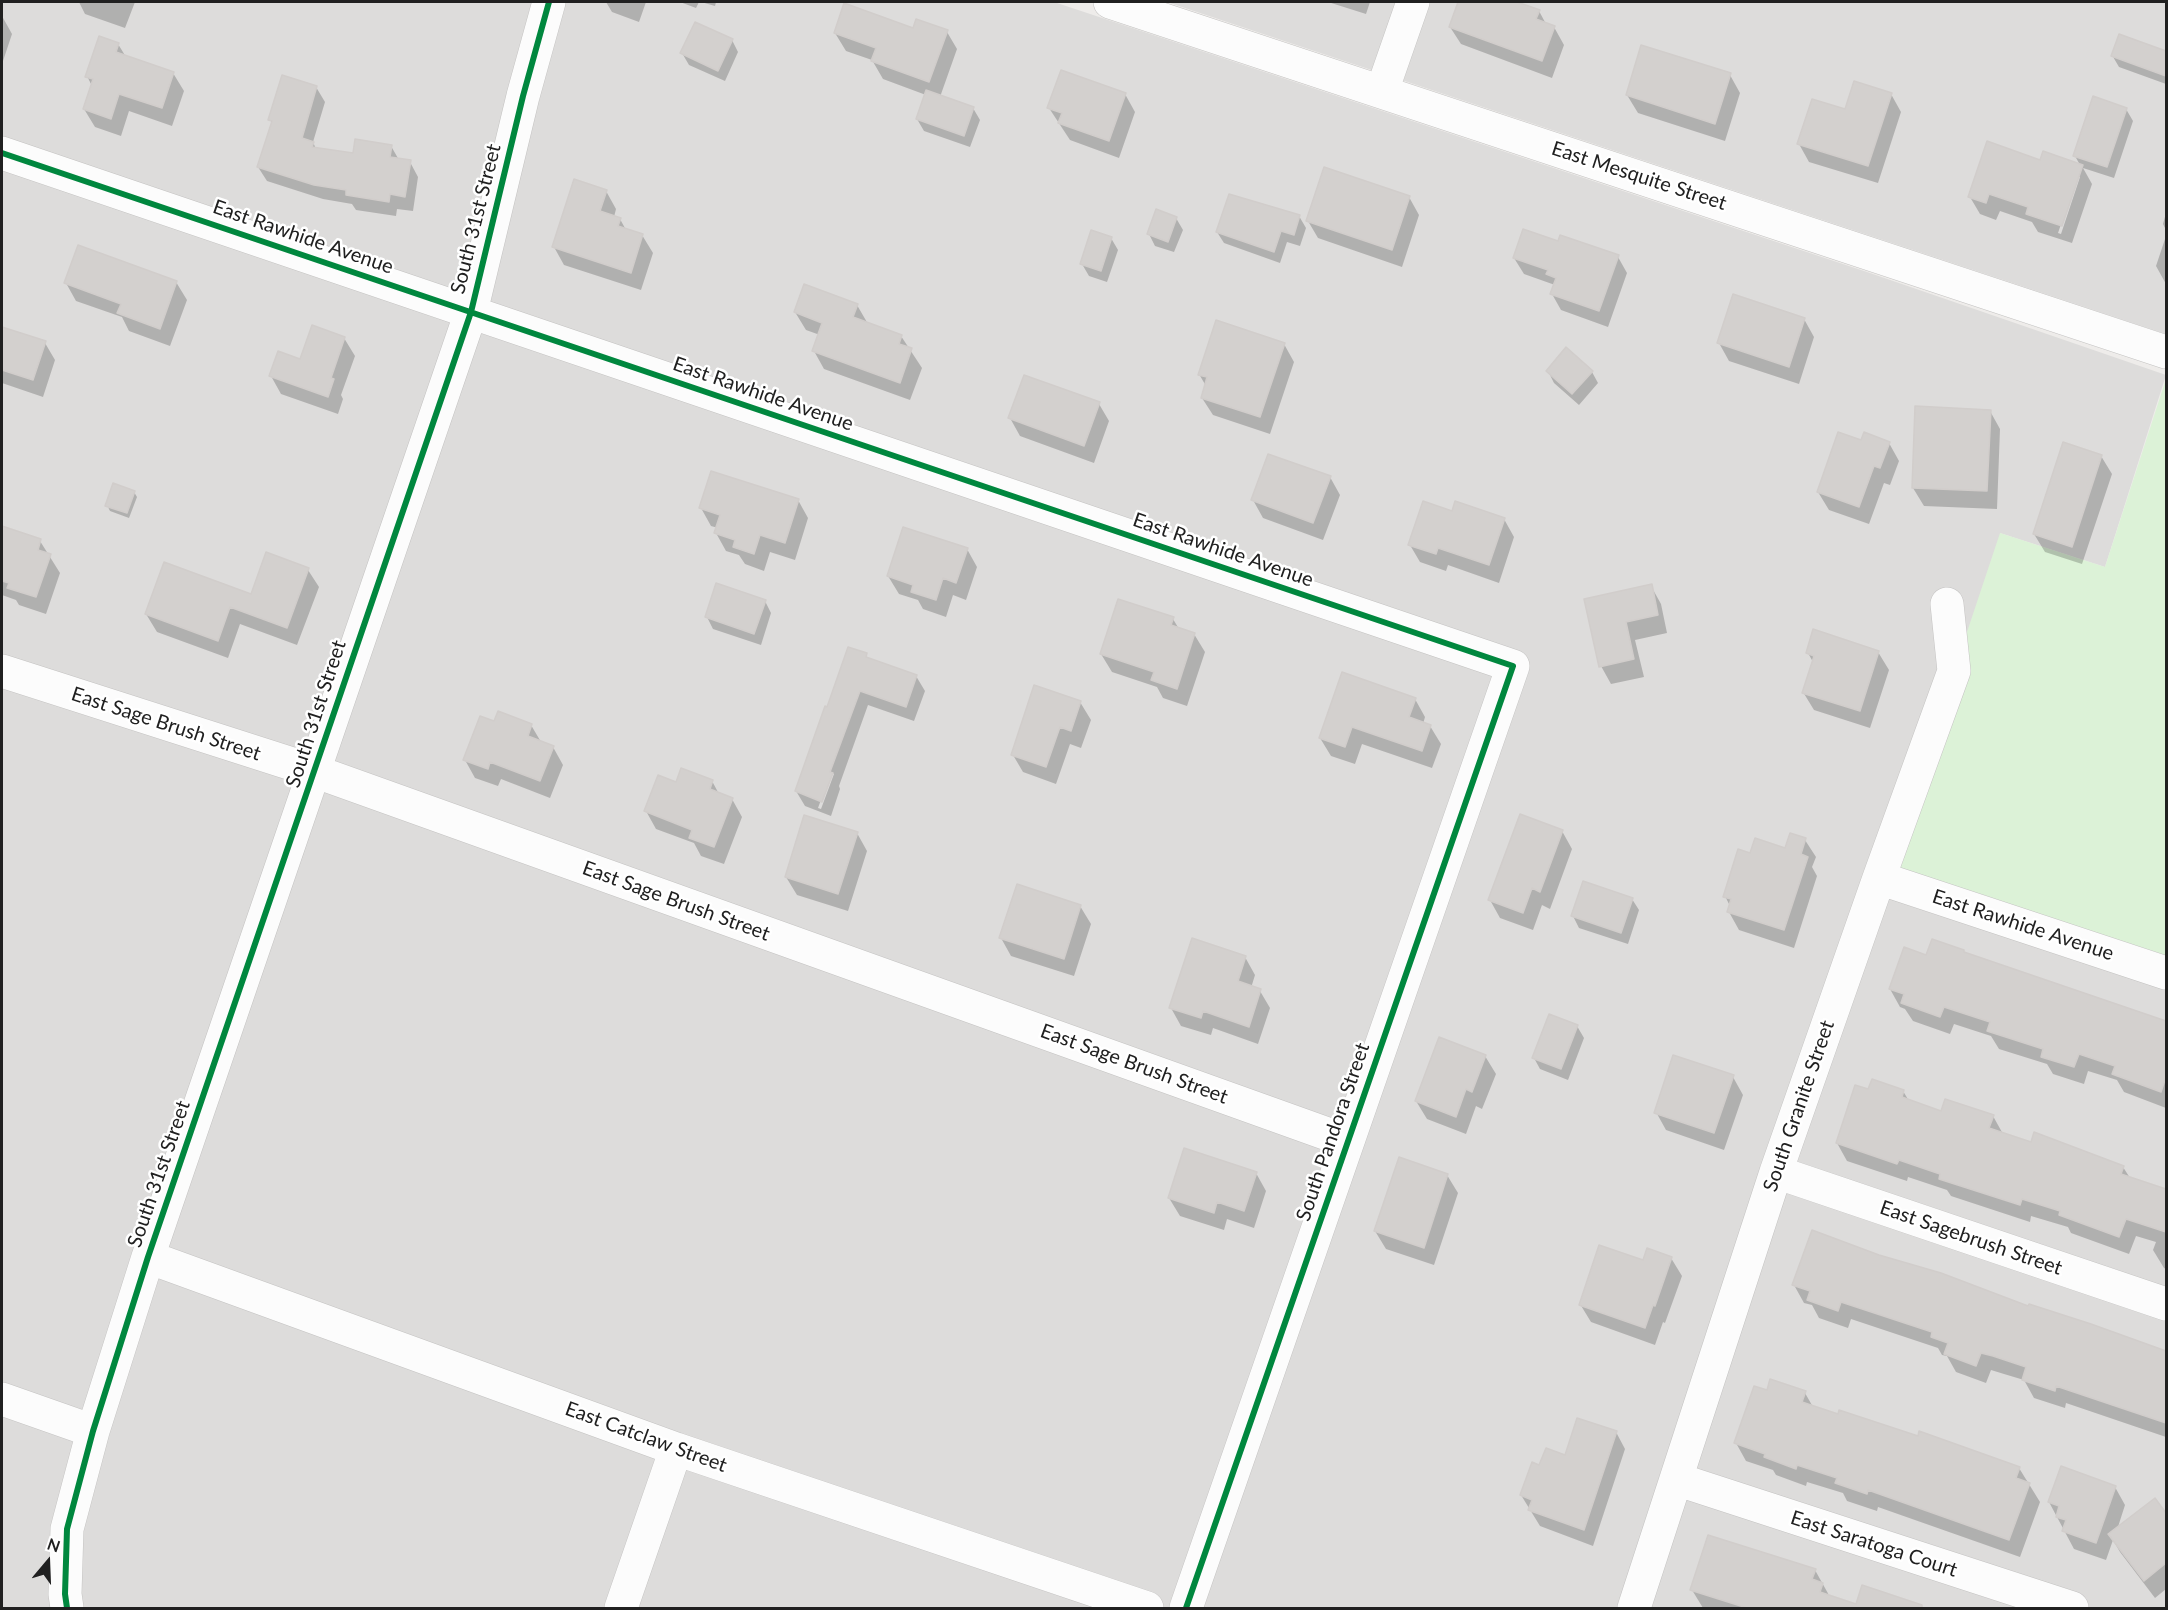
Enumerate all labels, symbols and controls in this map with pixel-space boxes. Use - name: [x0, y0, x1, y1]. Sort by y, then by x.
- street label: East Mesquite Street: [1549, 136, 1729, 216]
- street label: South 31st Street: [446, 142, 506, 296]
- street label: East Rawhide Avenue: [210, 195, 396, 279]
- street label: East Rawhide Avenue: [670, 352, 856, 436]
- street label: East Rawhide Avenue: [1130, 508, 1316, 592]
- street label: South 31st Street: [281, 637, 351, 791]
- street label: East Sage Brush Street: [68, 682, 264, 766]
- street label: East Sage Brush Street: [579, 856, 773, 946]
- street label: East Rawhide Avenue: [1929, 884, 2117, 966]
- street label: South Granite Street: [1758, 1017, 1840, 1195]
- street label: East Sage Brush Street: [1037, 1019, 1231, 1109]
- street label: South Pandora Street: [1291, 1040, 1375, 1224]
- street label: South 31st Street: [123, 1098, 195, 1250]
- street label: East Sagebrush Street: [1877, 1196, 2065, 1280]
- street label: East Catclaw Street: [562, 1397, 730, 1477]
- street label: East Saratoga Court: [1788, 1506, 1960, 1582]
- north arrow: [18, 1532, 78, 1592]
- text: N: [45, 1534, 63, 1555]

